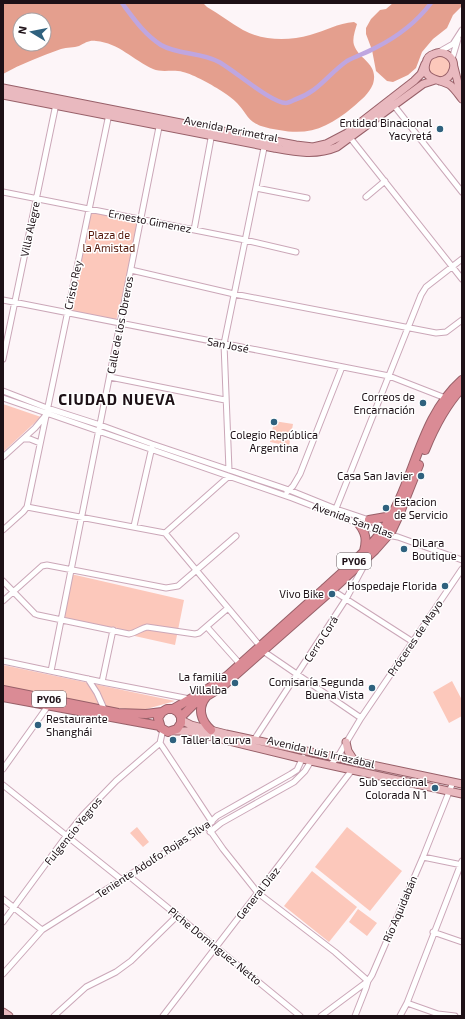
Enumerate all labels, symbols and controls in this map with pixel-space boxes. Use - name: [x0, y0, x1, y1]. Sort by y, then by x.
- north arrow: [12, 12, 52, 52]
- text: N: [15, 25, 29, 35]
- street label: Avenida Perimetral: [183, 113, 280, 144]
- place label: Entidad Binacional Yacyretá: [339, 116, 433, 142]
- marker: Entidad Binacional Yacyretá: [435, 124, 445, 134]
- street label: Villa Alegre: [17, 200, 42, 258]
- street label: Ernesto Gimenez: [107, 206, 193, 235]
- park label: Plaza de la Amistad: [83, 228, 135, 254]
- street label: Cristo Rey: [61, 259, 84, 311]
- street label: Calle de los Obreros: [104, 275, 135, 375]
- street label: San José: [206, 334, 250, 355]
- district label: CIUDAD NUEVA: [58, 390, 176, 408]
- place label: Correos de Encarnación: [353, 390, 415, 416]
- marker: Correos de Encarnación: [418, 398, 428, 408]
- marker: Colegio República Argentina: [269, 417, 279, 427]
- place label: Colegio República Argentina: [230, 428, 318, 454]
- place label: Casa San Javier: [337, 469, 414, 482]
- marker: Casa San Javier: [416, 471, 426, 481]
- place label: Estacion de Servicio: [394, 495, 448, 521]
- street label: Avenida San Blas: [311, 499, 396, 540]
- marker: Estacion de Servicio: [381, 503, 391, 513]
- place label: DiLara Boutique: [412, 536, 457, 562]
- marker: DiLara Boutique: [399, 544, 409, 554]
- road number: PY06: [337, 553, 371, 569]
- place label: Hospedaje Florida: [347, 579, 437, 593]
- marker: Hospedaje Florida: [440, 581, 450, 591]
- place label: Vivo Bike: [279, 587, 324, 600]
- marker: Vivo Bike: [327, 589, 337, 599]
- street label: Próceres de Mayo: [384, 597, 445, 678]
- street label: Cerro Corá: [301, 613, 340, 664]
- place label: La familia Villalba: [178, 670, 227, 696]
- place label: Comisaría Segunda Buena Vista: [269, 675, 364, 701]
- marker: La familia Villalba: [230, 678, 240, 688]
- marker: Comisaría Segunda Buena Vista: [367, 683, 377, 693]
- road number: PY06: [32, 691, 66, 707]
- place label: Restaurante Shanghái: [46, 712, 108, 738]
- marker: Restaurante Shanghái: [33, 720, 43, 730]
- place label: Taller la curva: [181, 733, 251, 746]
- street label: Avenida Luis Irrazábal: [266, 733, 377, 770]
- marker: Taller la curva: [168, 735, 178, 745]
- place label: Sub seccional Colorada N 1: [359, 775, 428, 801]
- marker: Sub seccional Colorada N 1: [430, 783, 440, 793]
- street label: Fulgencio Yegros: [41, 794, 104, 867]
- street label: Teniente Adolfo Rojas Silva: [93, 817, 213, 901]
- street label: General Díaz: [233, 864, 282, 921]
- street label: Río Aquidabán: [380, 874, 419, 944]
- street label: Piche Dominguez Netto: [166, 904, 265, 987]

